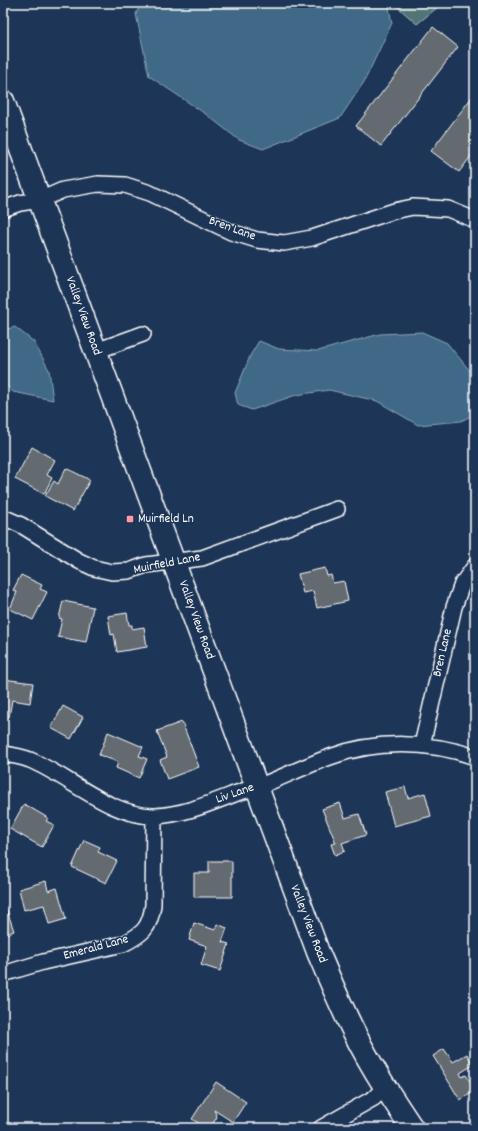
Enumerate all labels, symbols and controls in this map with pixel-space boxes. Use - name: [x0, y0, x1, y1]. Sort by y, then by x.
- street label: Bren Lane: [206, 212, 258, 246]
- street label: Valley View Road: [60, 274, 106, 358]
- place label: Muirfield Ln: [138, 510, 194, 529]
- marker: Muirfield Ln: [125, 514, 135, 524]
- street label: Muirfield Lane: [132, 548, 202, 580]
- street label: Valley View Road: [173, 578, 219, 662]
- street label: Bren Lane: [428, 627, 458, 679]
- street label: Liv Lane: [213, 779, 257, 809]
- street label: Valley View Road: [284, 882, 332, 966]
- street label: Emerald Lane: [61, 930, 131, 966]

